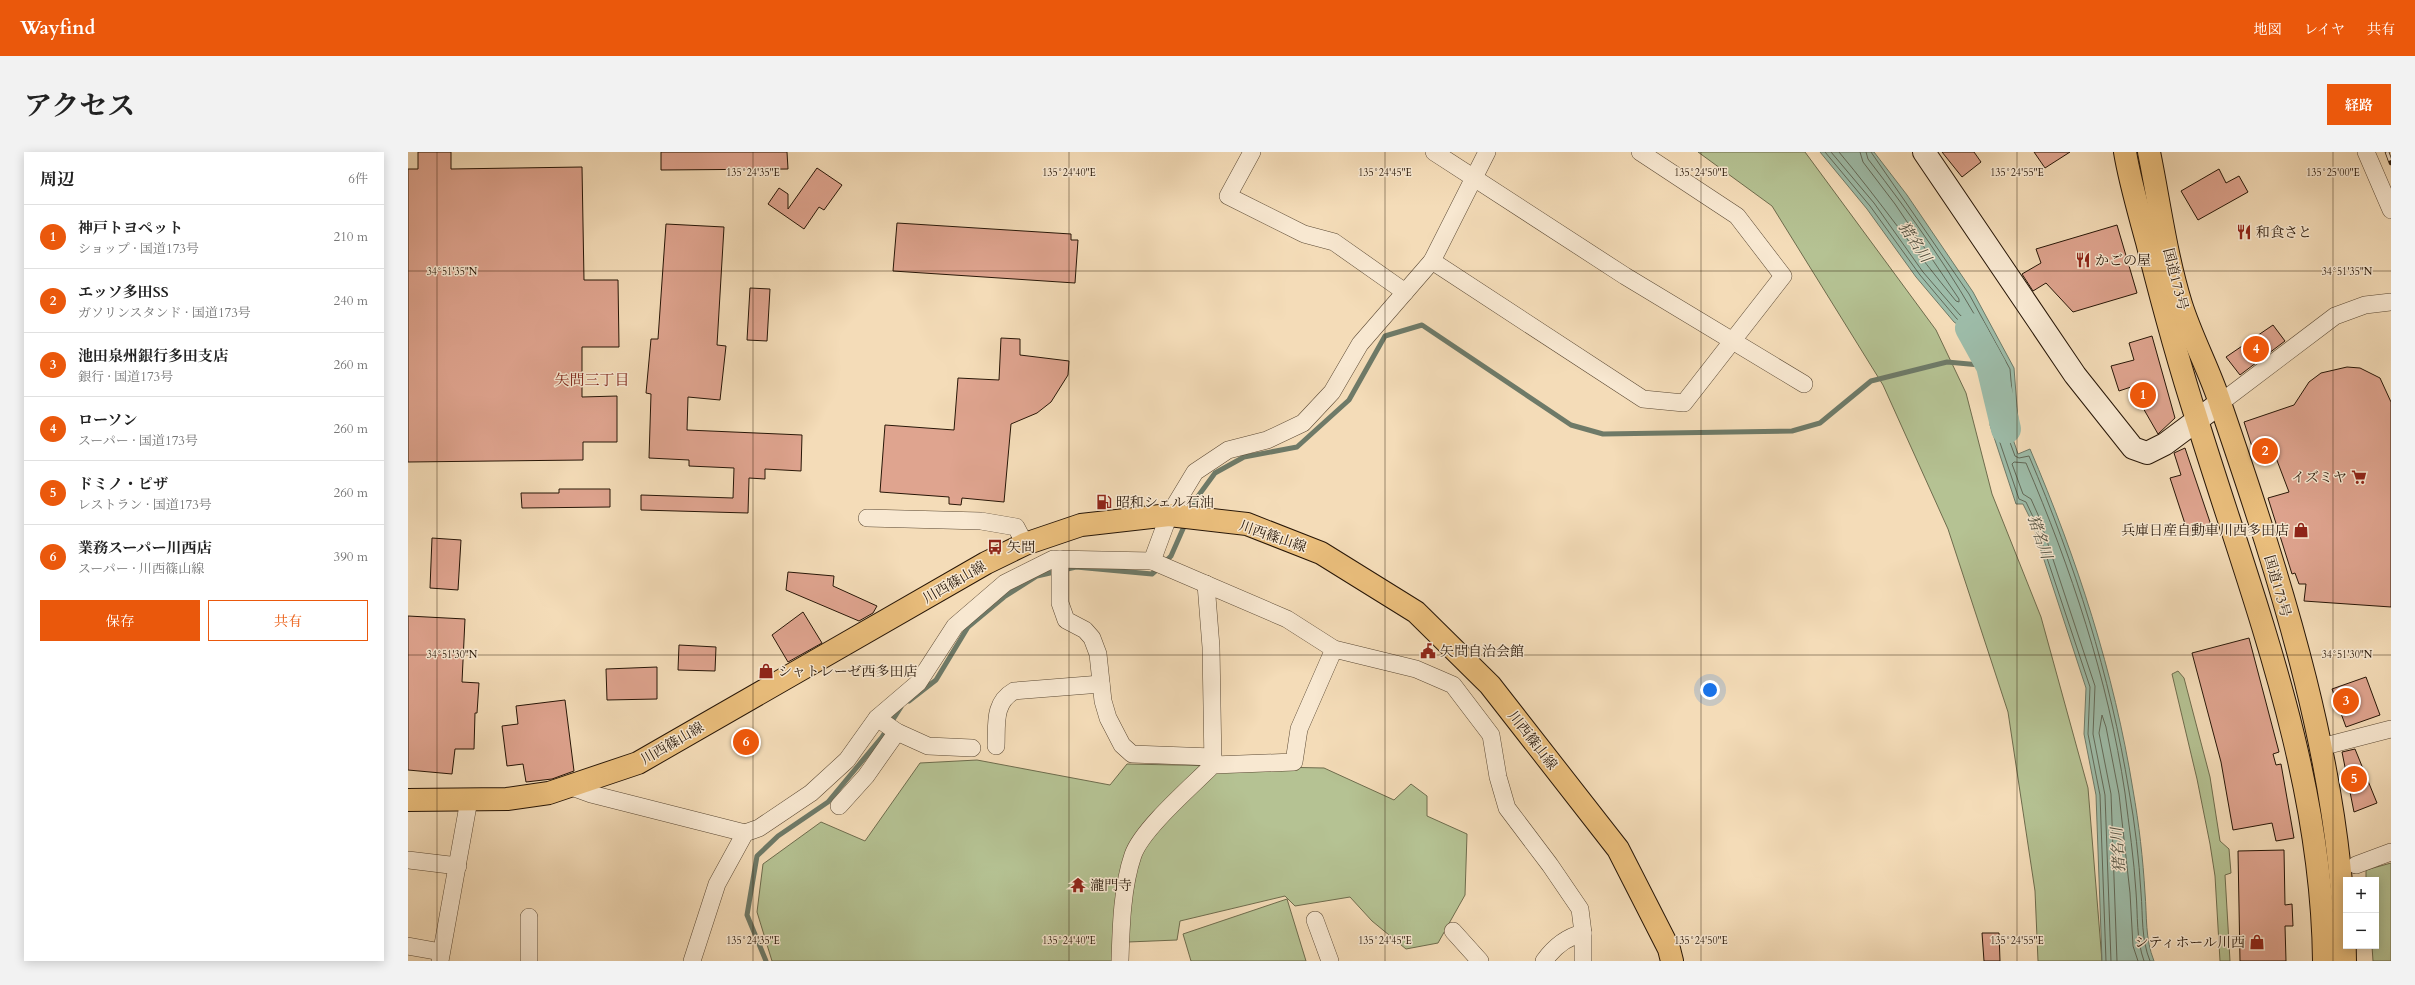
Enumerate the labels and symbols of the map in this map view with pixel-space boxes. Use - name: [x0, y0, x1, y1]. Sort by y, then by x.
- text: 135°24'35"E: [726, 166, 780, 180]
- text: 135°24'40"E: [1042, 166, 1096, 180]
- text: 135°24'45"E: [1358, 166, 1412, 180]
- text: 135°24'50"E: [1674, 166, 1728, 180]
- text: 135°24'55"E: [1990, 166, 2044, 180]
- text: 135°25'00"E: [2306, 166, 2360, 180]
- water label: 猪名川: [1894, 218, 1937, 268]
- restaurant icon: 和食さと: [2235, 223, 2253, 241]
- place label: 和食さと: [2256, 223, 2312, 242]
- street label: 国道173号: [2159, 246, 2192, 312]
- restaurant icon: かごの屋: [2074, 251, 2092, 269]
- place label: かごの屋: [2095, 251, 2151, 270]
- text: 34°51'35"N: [427, 265, 478, 279]
- text: 34°51'35"N: [2322, 265, 2373, 279]
- pin: 4: [2243, 334, 2269, 364]
- district label: 矢問三丁目: [554, 370, 630, 390]
- pin: 1: [2130, 380, 2156, 410]
- pin: 2: [2252, 436, 2278, 466]
- place label: イズミヤ: [2291, 468, 2347, 487]
- supermarket icon: イズミヤ: [2350, 468, 2368, 486]
- fuel station icon: 昭和シェル石油: [1095, 493, 1113, 511]
- place label: 昭和シェル石油: [1116, 493, 1214, 512]
- water label: 猪名川: [2023, 512, 2057, 563]
- street label: 川西篠山線: [1237, 516, 1309, 557]
- place label: 兵庫日産自動車川西多田店: [2121, 521, 2289, 540]
- shop icon: 兵庫日産自動車川西多田店: [2292, 521, 2310, 539]
- bus stop icon: 矢問: [986, 538, 1004, 556]
- place label: 矢問: [1007, 538, 1035, 557]
- street label: 国道173号: [2260, 553, 2295, 619]
- street label: 川西篠山線: [919, 557, 989, 608]
- public building icon: 矢問自治会館: [1419, 642, 1437, 660]
- place label: 矢問自治会館: [1440, 642, 1524, 661]
- text: 34°51'30"N: [427, 648, 478, 662]
- text: 34°51'30"N: [2322, 648, 2373, 662]
- shop icon: シャトレーゼ西多田店: [757, 662, 775, 680]
- place label: シャトレーゼ西多田店: [778, 662, 917, 681]
- your location: [1700, 680, 1720, 700]
- pin: 3: [2333, 686, 2359, 716]
- street label: 川西篠山線: [1504, 707, 1562, 774]
- street label: 川西篠山線: [637, 718, 707, 769]
- pin: 6: [733, 727, 759, 757]
- pin: 5: [2341, 764, 2367, 794]
- water label: 猪名川: [2106, 825, 2130, 873]
- temple icon: 瀧門寺: [1069, 876, 1087, 894]
- place label: 瀧門寺: [1090, 876, 1132, 895]
- place label: シティホール川西: [2134, 933, 2245, 952]
- shop icon: シティホール川西: [2248, 933, 2266, 951]
- text: 135°24'35"E: [726, 934, 780, 948]
- text: 135°24'40"E: [1042, 934, 1096, 948]
- text: 135°24'45"E: [1358, 934, 1412, 948]
- text: 135°24'50"E: [1674, 934, 1728, 948]
- text: 135°24'55"E: [1990, 934, 2044, 948]

